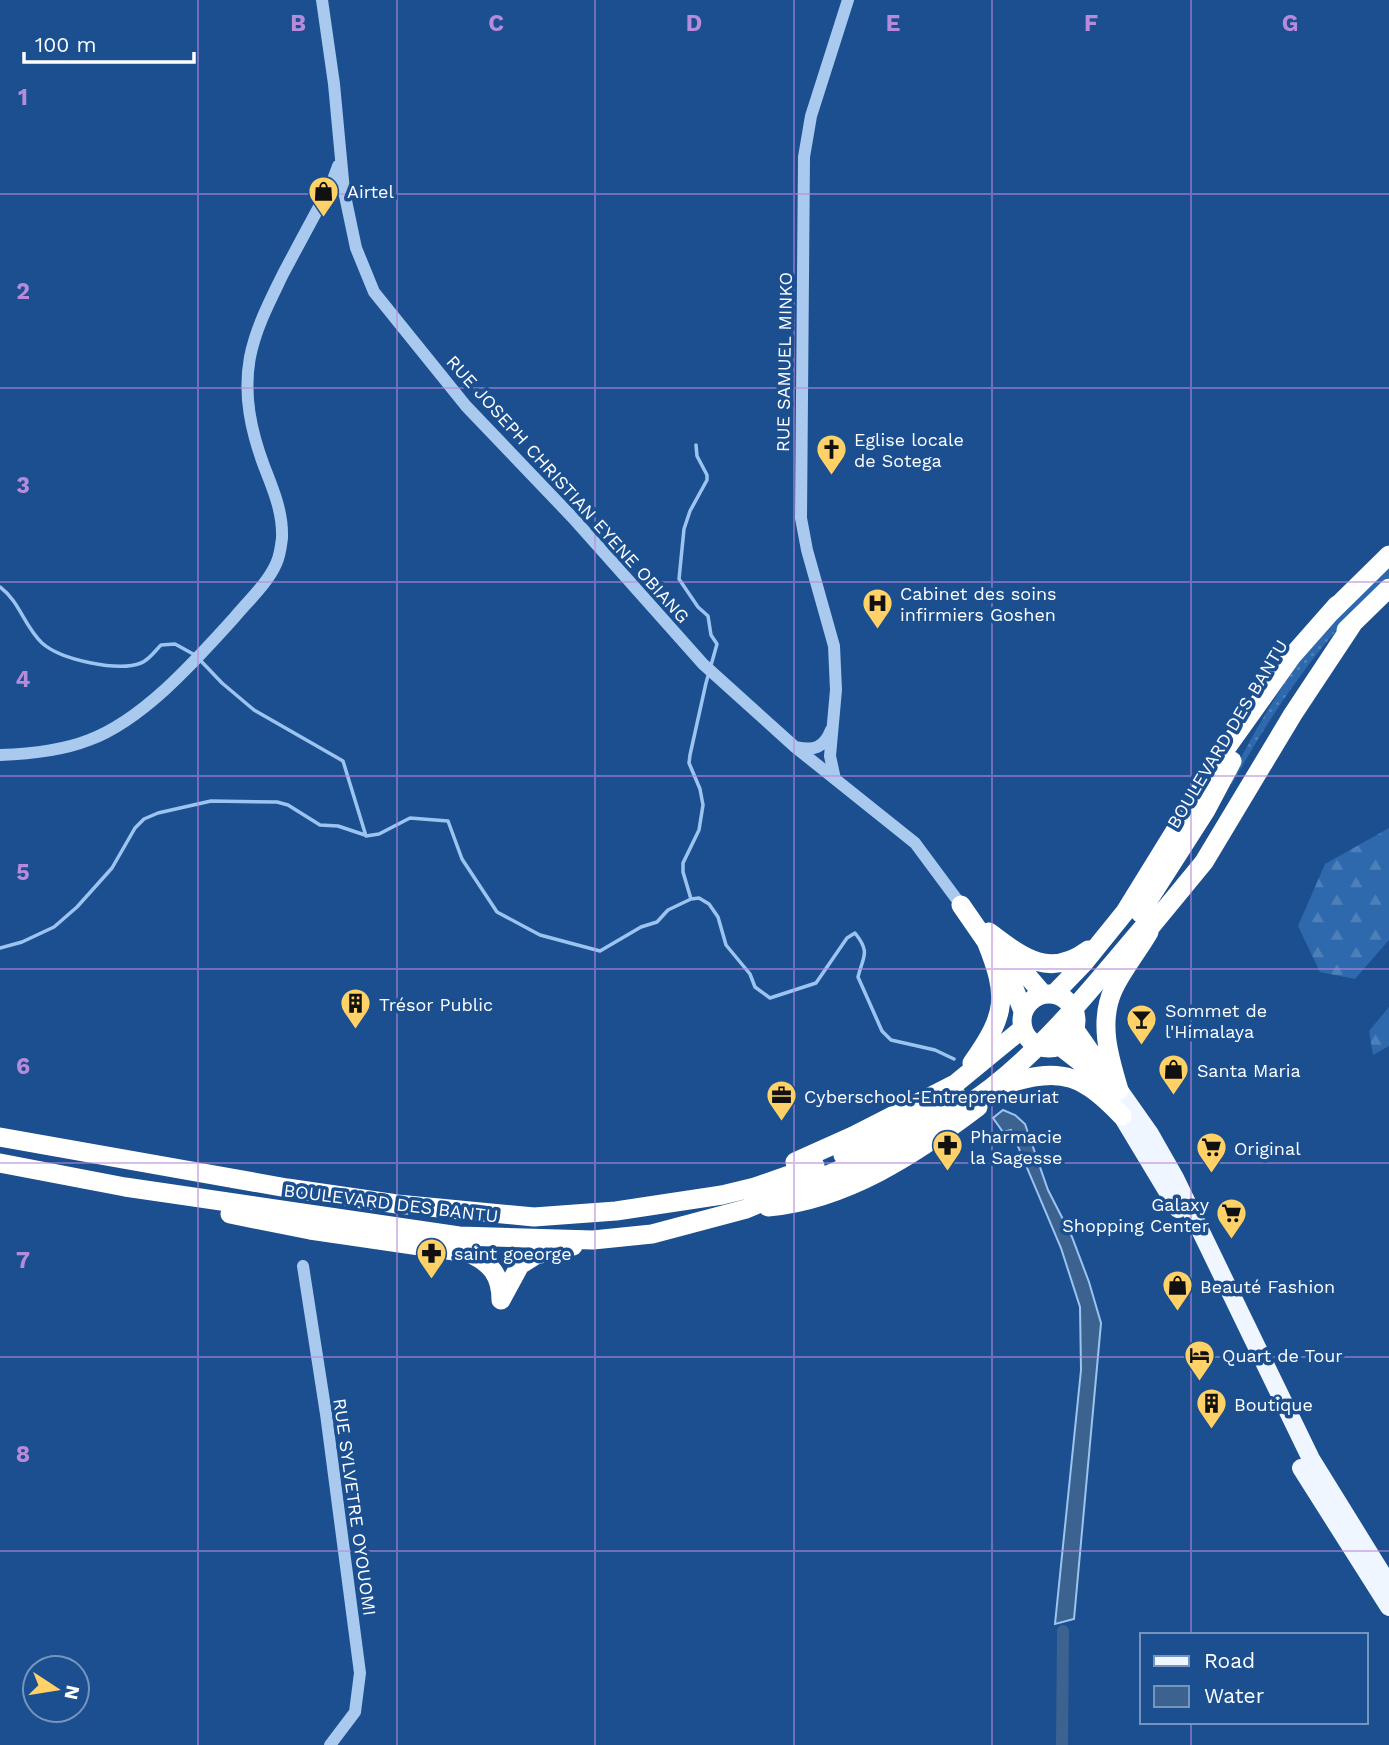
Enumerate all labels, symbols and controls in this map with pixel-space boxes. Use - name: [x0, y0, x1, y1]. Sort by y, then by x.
- text: B: [290, 10, 306, 37]
- text: C: [488, 10, 504, 37]
- text: D: [686, 10, 702, 37]
- text: E: [886, 10, 900, 37]
- text: F: [1084, 10, 1098, 37]
- text: G: [1282, 10, 1298, 37]
- scale bar: [24, 21, 194, 65]
- text: 100 m: [35, 32, 97, 57]
- text: 1: [18, 84, 28, 111]
- shop icon: Airtel: [307, 174, 341, 218]
- place label: Airtel: [347, 181, 394, 202]
- street label: RUE SAMUEL MINKO: [772, 272, 796, 452]
- text: 2: [16, 278, 30, 305]
- street label: RUE JOSEPH CHRISTIAN EYENE OBIANG: [442, 351, 694, 627]
- place label: Eglise locale de Sotega: [854, 429, 964, 471]
- church icon: Eglise locale de Sotega: [814, 432, 848, 476]
- text: 3: [16, 472, 30, 499]
- place label: Cabinet des soins infirmiers Goshen: [900, 583, 1057, 625]
- hospital icon: Cabinet des soins infirmiers Goshen: [860, 586, 894, 630]
- street label: BOULEVARD DES BANTU: [1162, 636, 1292, 832]
- text: 4: [16, 666, 31, 693]
- text: 5: [16, 859, 30, 886]
- building icon: Trésor Public: [339, 987, 373, 1031]
- place label: Trésor Public: [379, 994, 493, 1015]
- place label: Sommet de l'Himalaya: [1165, 1000, 1267, 1042]
- bar icon: Sommet de l'Himalaya: [1125, 1003, 1159, 1047]
- text: 6: [16, 1053, 30, 1080]
- shop icon: Santa Maria: [1157, 1053, 1191, 1097]
- place label: Santa Maria: [1197, 1060, 1301, 1081]
- office icon: Cyberschool-Entrepreneuriat: [764, 1079, 798, 1123]
- place label: Cyberschool-Entrepreneuriat: [804, 1086, 1059, 1107]
- place label: Pharmacie la Sagesse: [970, 1126, 1062, 1168]
- pharmacy icon: Pharmacie la Sagesse: [930, 1129, 964, 1173]
- supermarket icon: Original: [1194, 1131, 1228, 1175]
- place label: Original: [1234, 1138, 1301, 1159]
- street label: BOULEVARD DES BANTU: [282, 1179, 500, 1227]
- place label: Galaxy Shopping Center: [1062, 1194, 1210, 1236]
- supermarket icon: Galaxy Shopping Center: [1215, 1197, 1249, 1241]
- pharmacy icon: saint goeorge: [414, 1236, 448, 1280]
- place label: saint goeorge: [454, 1243, 572, 1264]
- text: 7: [16, 1247, 30, 1274]
- shop icon: Beauté Fashion: [1160, 1269, 1194, 1313]
- place label: Beauté Fashion: [1200, 1276, 1335, 1297]
- hotel icon: Quart de Tour: [1182, 1338, 1216, 1382]
- place label: Quart de Tour: [1222, 1345, 1343, 1366]
- building icon: Boutique: [1194, 1387, 1228, 1431]
- place label: Boutique: [1234, 1394, 1313, 1415]
- street label: RUE SYLVETRE OYOUOMI: [329, 1397, 381, 1617]
- text: 8: [16, 1441, 30, 1468]
- legend: [1140, 1633, 1368, 1724]
- text: Road: [1204, 1648, 1255, 1673]
- north arrow: [21, 1654, 91, 1724]
- text: N: [59, 1683, 85, 1702]
- text: Water: [1204, 1683, 1265, 1708]

